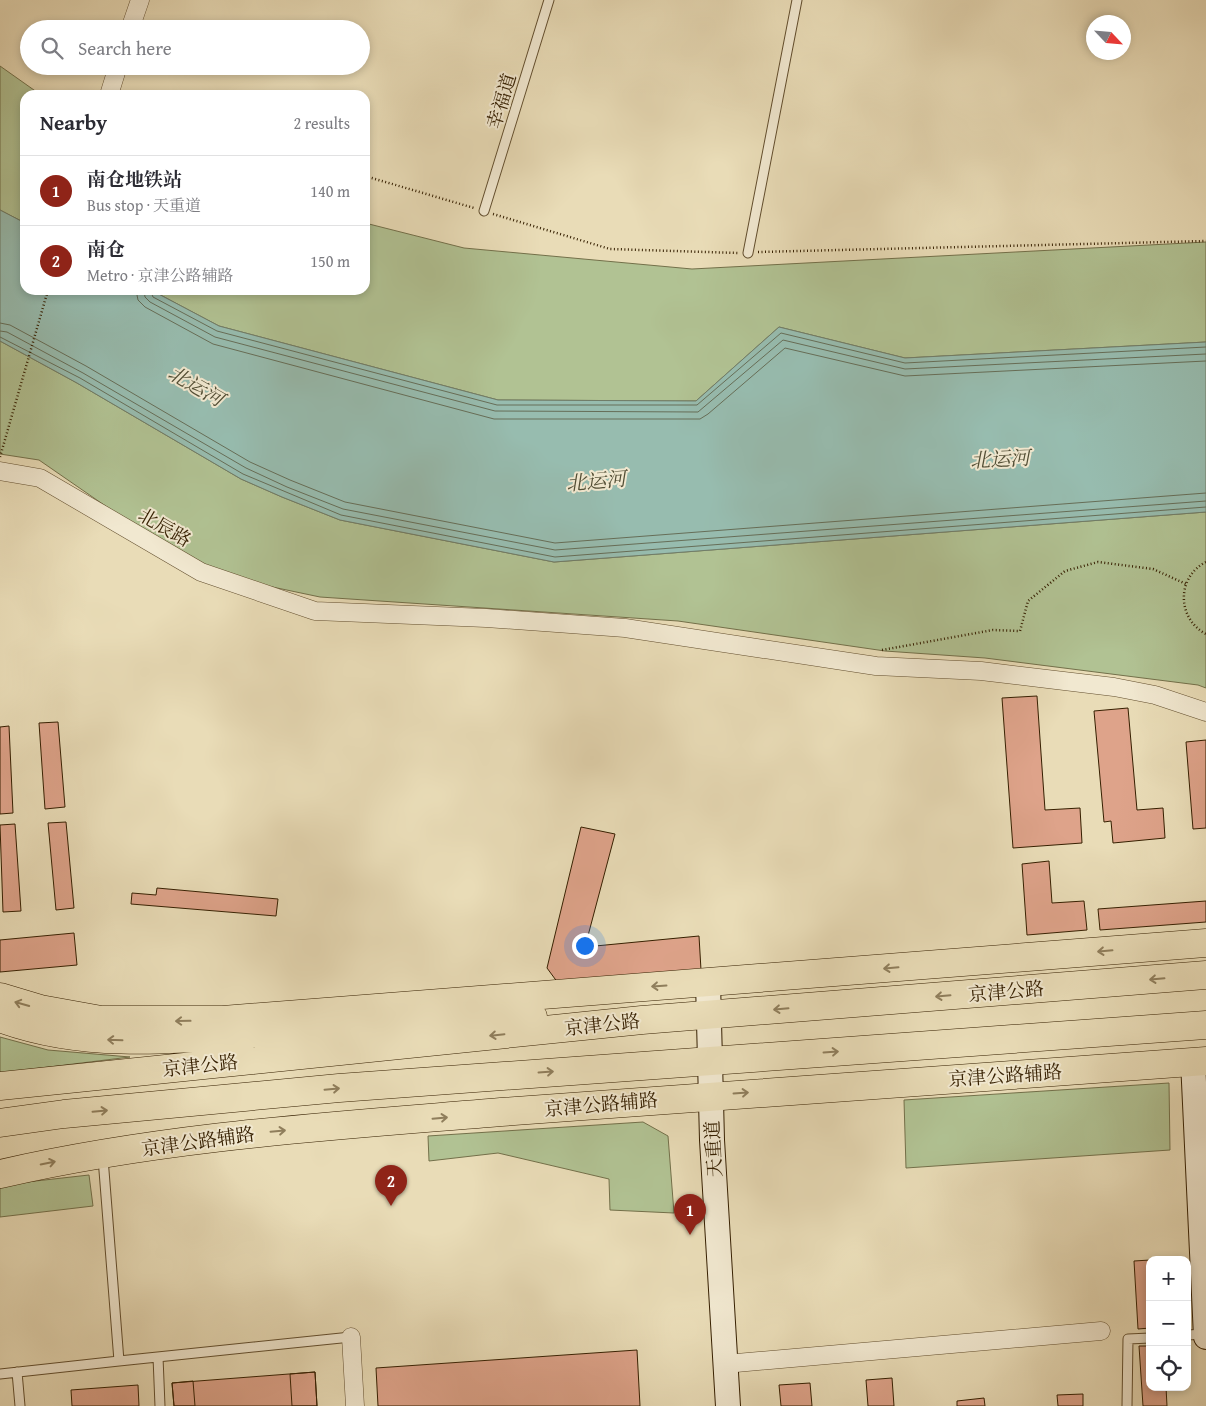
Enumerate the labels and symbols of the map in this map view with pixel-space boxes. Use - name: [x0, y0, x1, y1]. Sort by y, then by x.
- north arrow: [1086, 15, 1131, 60]
- street label: 幸福道: [479, 70, 523, 132]
- water label: 北运河: [163, 358, 232, 415]
- water label: 北运河: [969, 442, 1034, 475]
- water label: 北运河: [565, 463, 630, 498]
- street label: 北辰路: [133, 501, 197, 553]
- your location: [572, 933, 598, 959]
- one-way arrow: [1097, 946, 1113, 956]
- one-way arrow: [883, 963, 899, 973]
- street label: 京津公路: [967, 974, 1045, 1008]
- one-way arrow: [1150, 974, 1166, 984]
- one-way arrow: [651, 981, 667, 991]
- one-way arrow: [935, 991, 951, 1001]
- one-way arrow: [14, 998, 30, 1008]
- one-way arrow: [773, 1004, 789, 1014]
- street label: 京津公路: [563, 1006, 641, 1042]
- one-way arrow: [175, 1016, 191, 1026]
- one-way arrow: [490, 1030, 506, 1040]
- one-way arrow: [107, 1036, 123, 1045]
- street label: 京津公路: [161, 1047, 239, 1083]
- one-way arrow: [822, 1047, 838, 1056]
- street label: 京津公路辅路: [947, 1057, 1063, 1093]
- one-way arrow: [538, 1068, 554, 1077]
- one-way arrow: [324, 1084, 340, 1094]
- street label: 京津公路辅路: [543, 1085, 659, 1123]
- one-way arrow: [733, 1088, 749, 1097]
- one-way arrow: [92, 1106, 108, 1116]
- one-way arrow: [431, 1113, 447, 1122]
- street label: 京津公路辅路: [140, 1119, 256, 1163]
- street label: 天重道: [698, 1120, 728, 1178]
- one-way arrow: [269, 1126, 285, 1136]
- one-way arrow: [39, 1158, 55, 1168]
- pin: 2: [375, 1165, 407, 1206]
- pin: 1: [674, 1194, 706, 1235]

